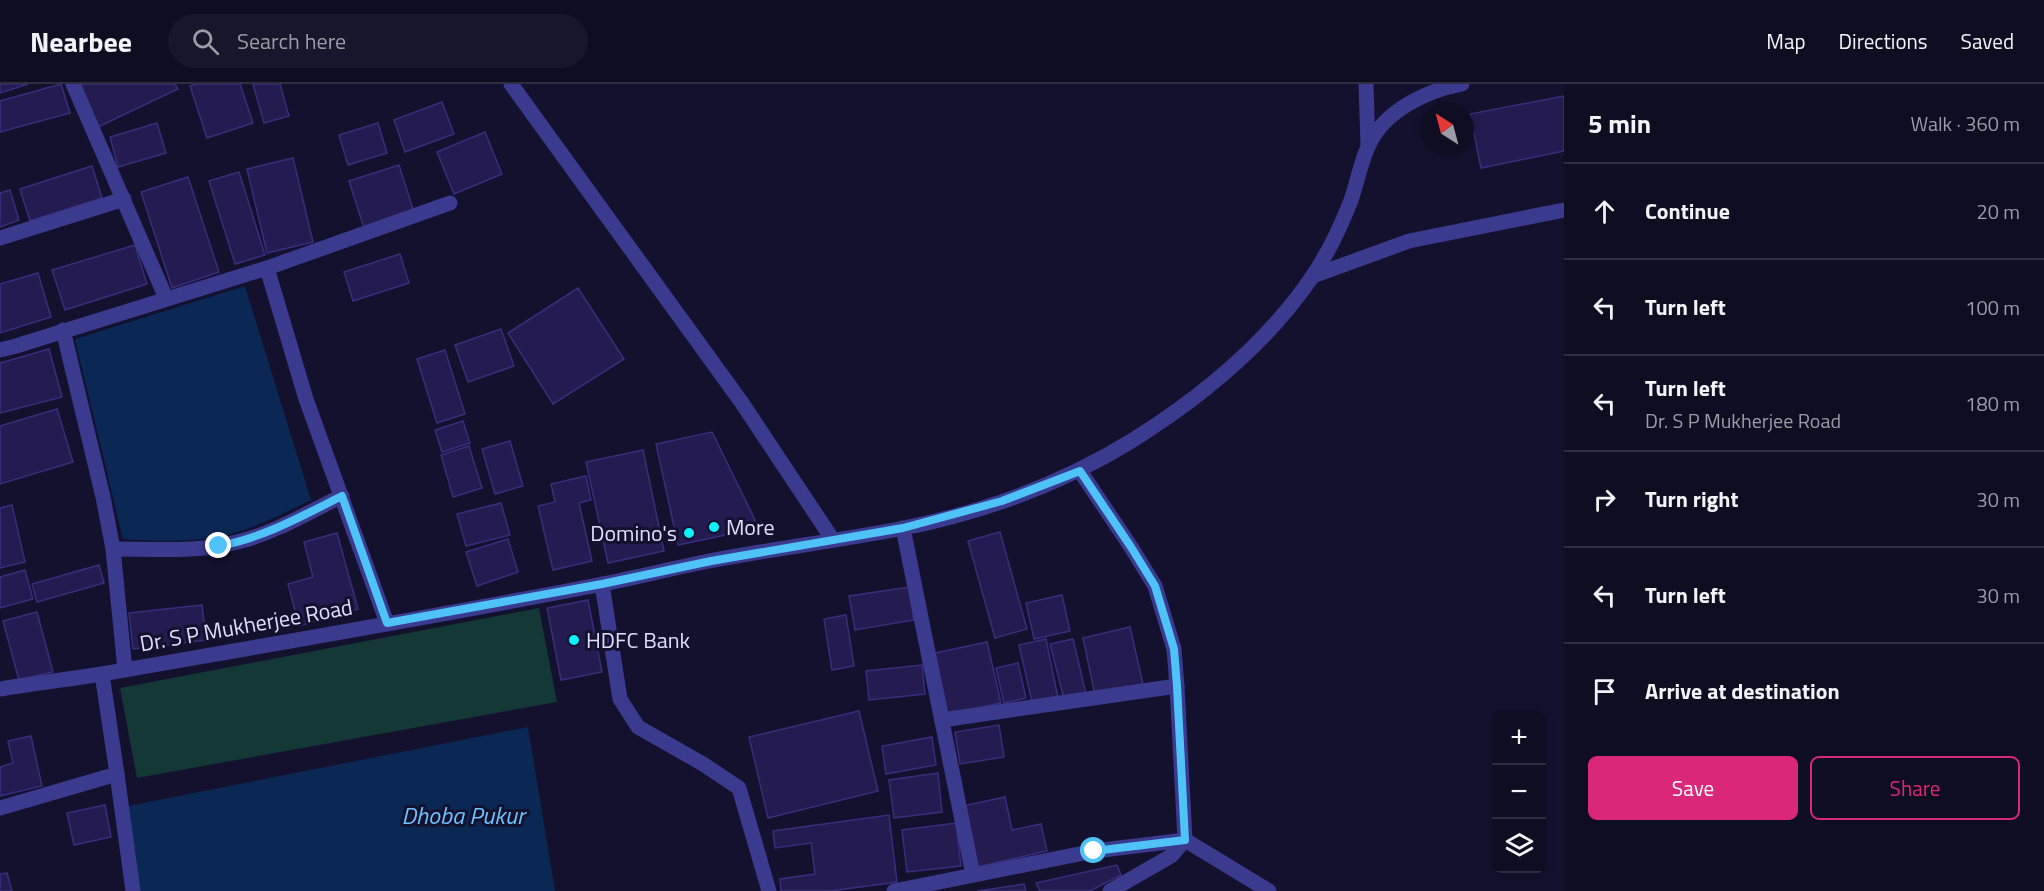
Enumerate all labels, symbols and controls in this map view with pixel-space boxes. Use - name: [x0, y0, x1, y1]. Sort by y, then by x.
- search box: [168, 14, 588, 68]
- text: Nearbee: [30, 20, 132, 63]
- text: Search here: [237, 24, 346, 58]
- icon: search: [189, 25, 222, 58]
- text: Map: [1766, 25, 1806, 57]
- text: Directions: [1839, 25, 1928, 57]
- text: Saved: [1961, 25, 2014, 57]
- north arrow: [1420, 102, 1474, 156]
- text: 5 min: [1588, 104, 1651, 143]
- text: Walk · 360 m: [1911, 108, 2020, 139]
- text: Continue: [1645, 194, 1730, 228]
- icon: ahead: [1588, 195, 1621, 228]
- text: 20 m: [1976, 196, 2020, 227]
- text: Turn left: [1645, 290, 1726, 324]
- icon: left: [1588, 291, 1621, 324]
- text: 100 m: [1965, 292, 2020, 323]
- text: Turn left: [1645, 371, 1726, 405]
- icon: left: [1588, 387, 1621, 420]
- text: 180 m: [1965, 388, 2020, 419]
- text: Dr. S P Mukherjee Road: [1645, 405, 1841, 436]
- text: Turn right: [1645, 482, 1739, 516]
- icon: right: [1588, 483, 1621, 516]
- text: 30 m: [1976, 484, 2020, 515]
- place label: More: [726, 510, 775, 544]
- place label: Domino's: [590, 516, 677, 550]
- marker: More: [707, 520, 721, 534]
- marker: Domino's: [682, 526, 696, 540]
- route end: [205, 532, 231, 558]
- text: Turn left: [1645, 578, 1726, 612]
- icon: left: [1588, 579, 1621, 612]
- text: 30 m: [1976, 580, 2020, 611]
- street label: Dr. S P Mukherjee Road: [137, 590, 355, 660]
- place label: HDFC Bank: [586, 623, 691, 657]
- marker: HDFC Bank: [567, 633, 581, 647]
- text: Arrive at destination: [1645, 674, 1840, 708]
- icon: arrive: [1588, 675, 1621, 708]
- map controls: [1492, 711, 1546, 873]
- button: +: [1492, 711, 1546, 765]
- button: Save: [1588, 756, 1798, 820]
- button: Share: [1810, 756, 2020, 820]
- button: −: [1492, 765, 1546, 819]
- water label: Dhoba Pukur: [402, 797, 528, 833]
- button: layers: [1492, 819, 1546, 873]
- route start: [1080, 837, 1106, 863]

